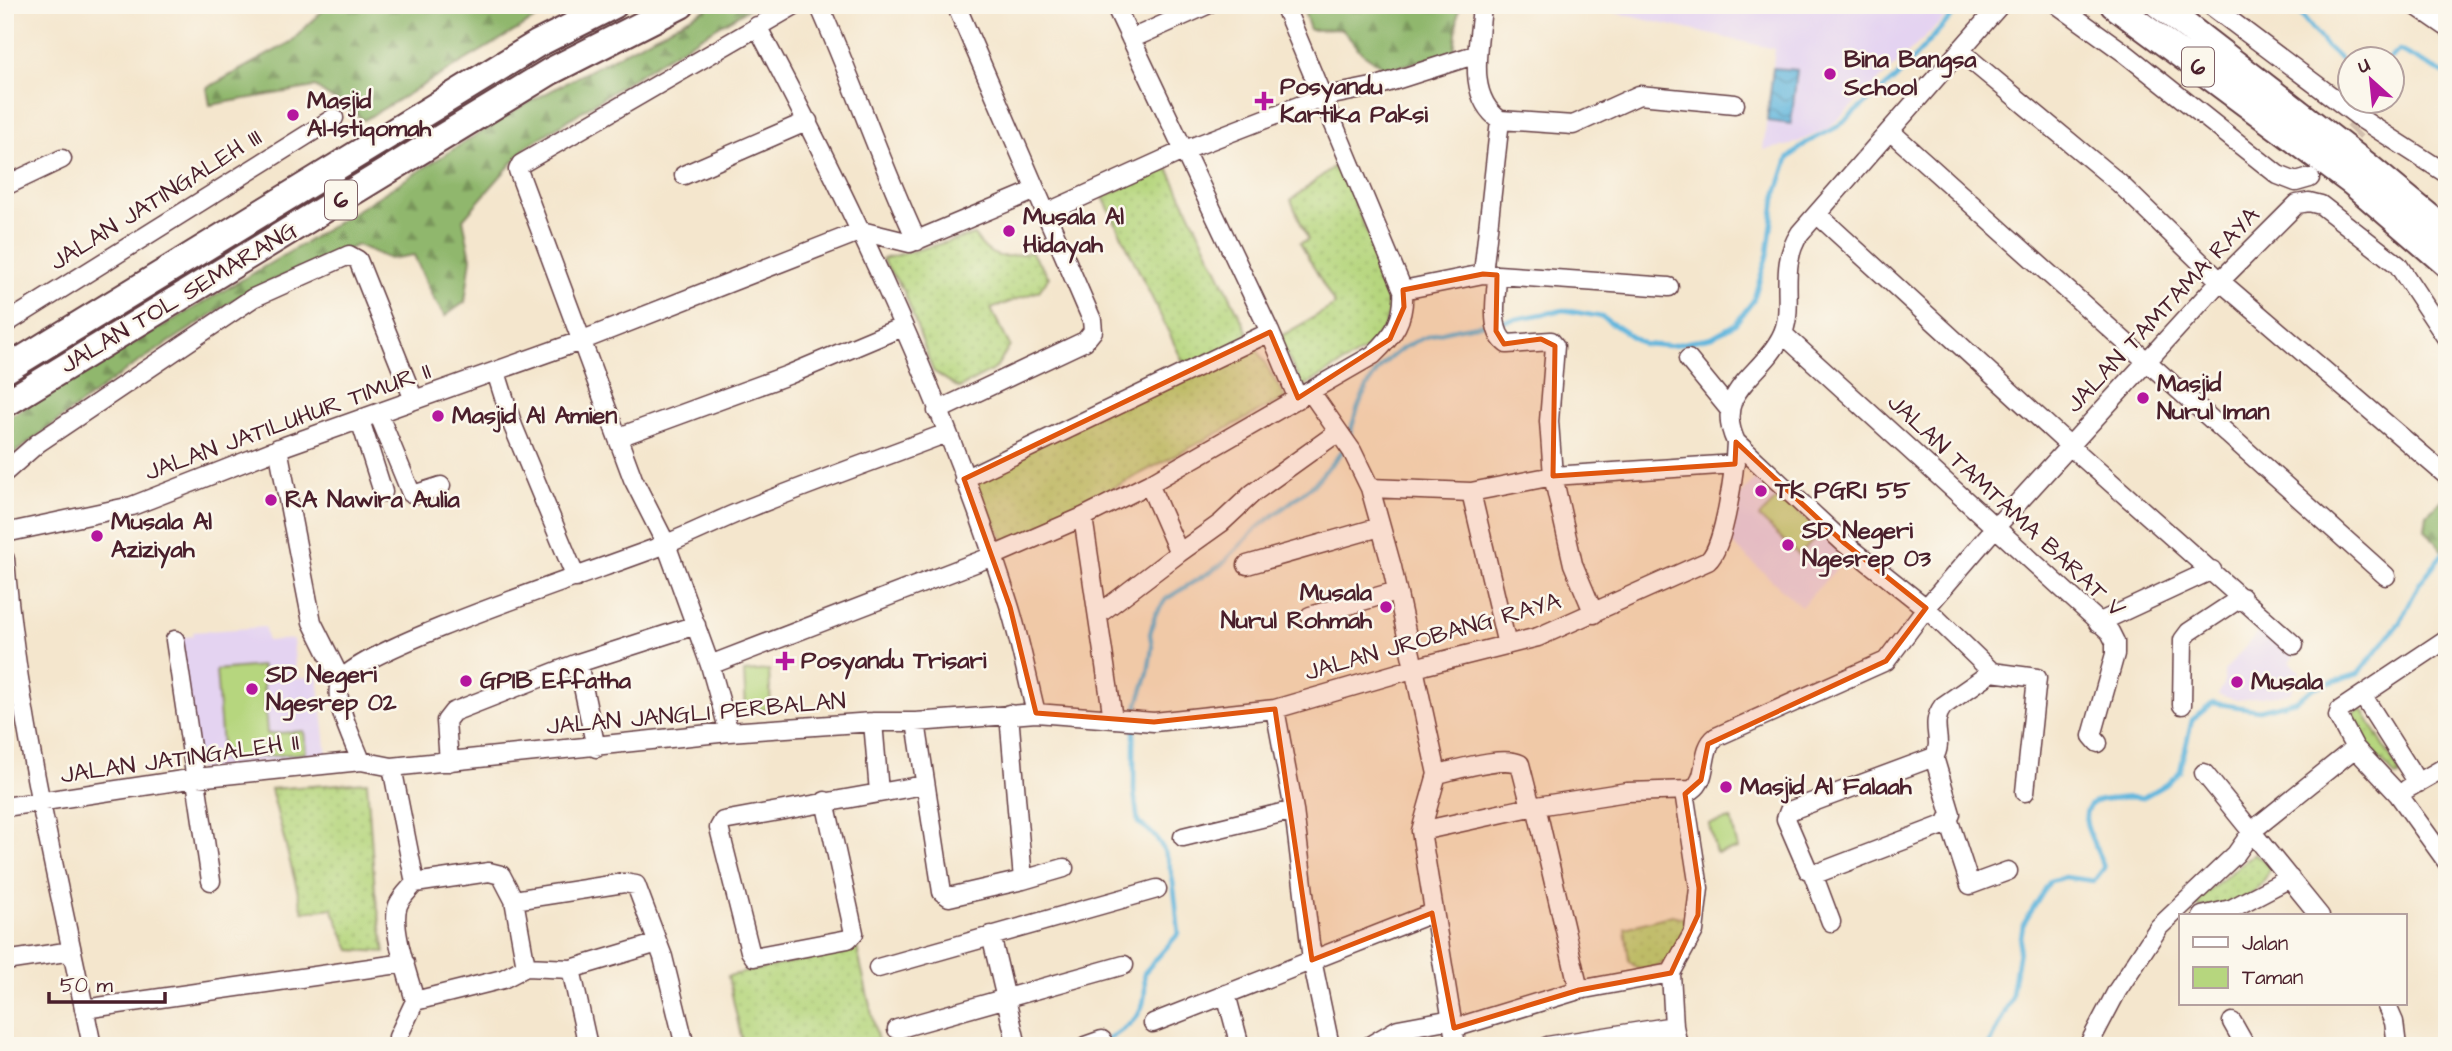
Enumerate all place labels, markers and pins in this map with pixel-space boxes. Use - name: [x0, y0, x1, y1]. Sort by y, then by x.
- place label: Bina Bangsa School: [1843, 43, 1977, 105]
- marker: Bina Bangsa School: [1822, 66, 1838, 82]
- place label: Posyandu Kartika Paksi: [1280, 70, 1428, 132]
- place label: Masjid Al-Istiqomah: [307, 84, 432, 146]
- marker: Posyandu Kartika Paksi: [1254, 91, 1274, 111]
- marker: Masjid Al-Istiqomah: [285, 107, 301, 123]
- place label: Musala Al Hidayah: [1023, 200, 1124, 264]
- marker: Musala Al Hidayah: [1001, 223, 1017, 239]
- place label: Masjid Nurul Iman: [2157, 367, 2270, 429]
- marker: Masjid Nurul Iman: [2135, 390, 2151, 406]
- place label: Masjid Al Amien: [452, 399, 617, 433]
- marker: Masjid Al Amien: [430, 408, 446, 424]
- place label: TK PGRI 55: [1774, 474, 1911, 508]
- place label: RA Nawira Aulia: [285, 483, 460, 517]
- marker: TK PGRI 55: [1753, 483, 1769, 499]
- marker: RA Nawira Aulia: [263, 492, 279, 508]
- place label: Musala Al Aziziyah: [111, 505, 212, 569]
- place label: SD Negeri Ngesrep 03: [1801, 514, 1932, 577]
- marker: Musala Al Aziziyah: [89, 528, 105, 544]
- marker: SD Negeri Ngesrep 03: [1780, 537, 1796, 553]
- place label: Musala Nurul Rohmah: [1221, 576, 1373, 638]
- marker: Musala Nurul Rohmah: [1378, 599, 1394, 615]
- place label: Posyandu Trisari: [801, 644, 987, 680]
- marker: Posyandu Trisari: [775, 651, 795, 671]
- place label: SD Negeri Ngesrep 02: [265, 658, 397, 721]
- place label: GPIB Effatha: [480, 664, 632, 698]
- place label: Musala: [2251, 665, 2324, 699]
- marker: GPIB Effatha: [458, 673, 474, 689]
- marker: Musala: [2229, 674, 2245, 690]
- marker: SD Negeri Ngesrep 02: [244, 681, 260, 697]
- place label: Masjid Al Falaah: [1740, 770, 1913, 804]
- marker: Masjid Al Falaah: [1718, 779, 1734, 795]

